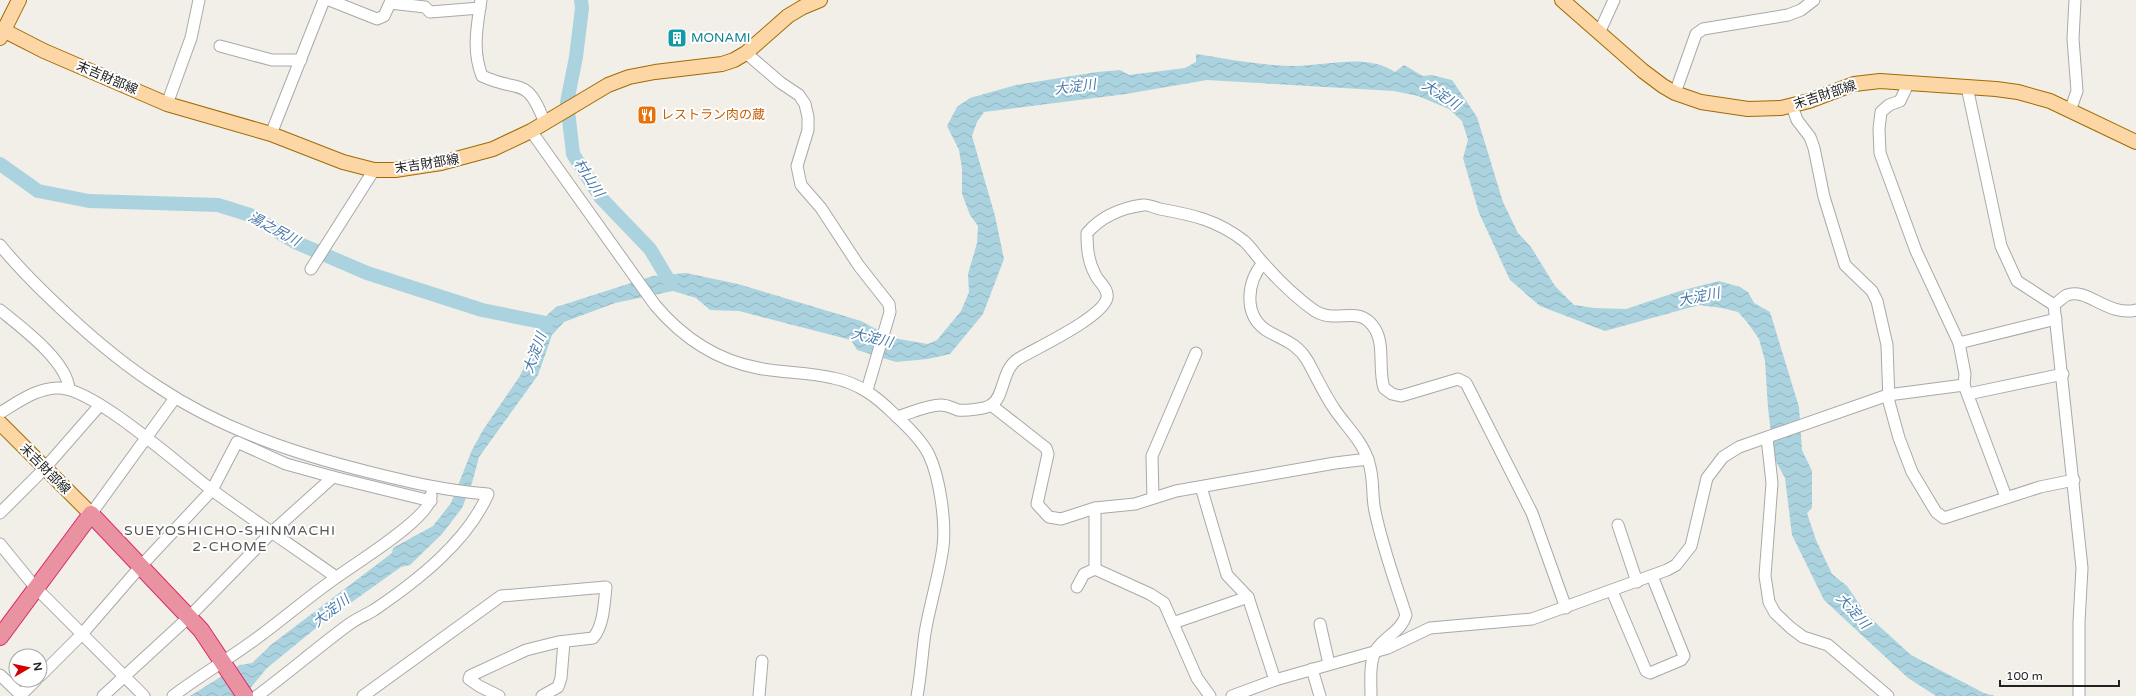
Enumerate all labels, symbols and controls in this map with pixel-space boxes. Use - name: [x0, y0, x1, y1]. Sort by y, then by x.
- building icon: MONAMI: [666, 27, 688, 49]
- place label: MONAMI: [691, 30, 751, 46]
- street label: 末吉財部線: [74, 58, 140, 98]
- water label: 大淀川: [1053, 76, 1099, 98]
- water label: 大淀川: [1419, 76, 1465, 115]
- street label: 末吉財部線: [1792, 77, 1858, 113]
- restaurant icon: レストラン肉の蔵: [636, 104, 658, 126]
- place label: レストラン肉の蔵: [661, 107, 765, 123]
- street label: 末吉財部線: [394, 151, 460, 177]
- water label: 村山川: [570, 156, 609, 202]
- water label: 湯之尻川: [245, 208, 304, 251]
- water label: 大淀川: [1677, 284, 1723, 309]
- water label: 大淀川: [850, 325, 896, 351]
- water label: 大淀川: [520, 328, 551, 376]
- street label: 末吉財部線: [16, 440, 74, 498]
- district label: SUEYOSHICHO-SHINMACHI 2-CHOME: [124, 522, 336, 555]
- water label: 大淀川: [309, 590, 354, 631]
- water label: 大淀川: [1833, 590, 1875, 634]
- north arrow: [8, 648, 48, 688]
- text: N: [30, 661, 44, 672]
- scale bar: [2000, 662, 2119, 688]
- text: 100 m: [2006, 669, 2043, 683]

